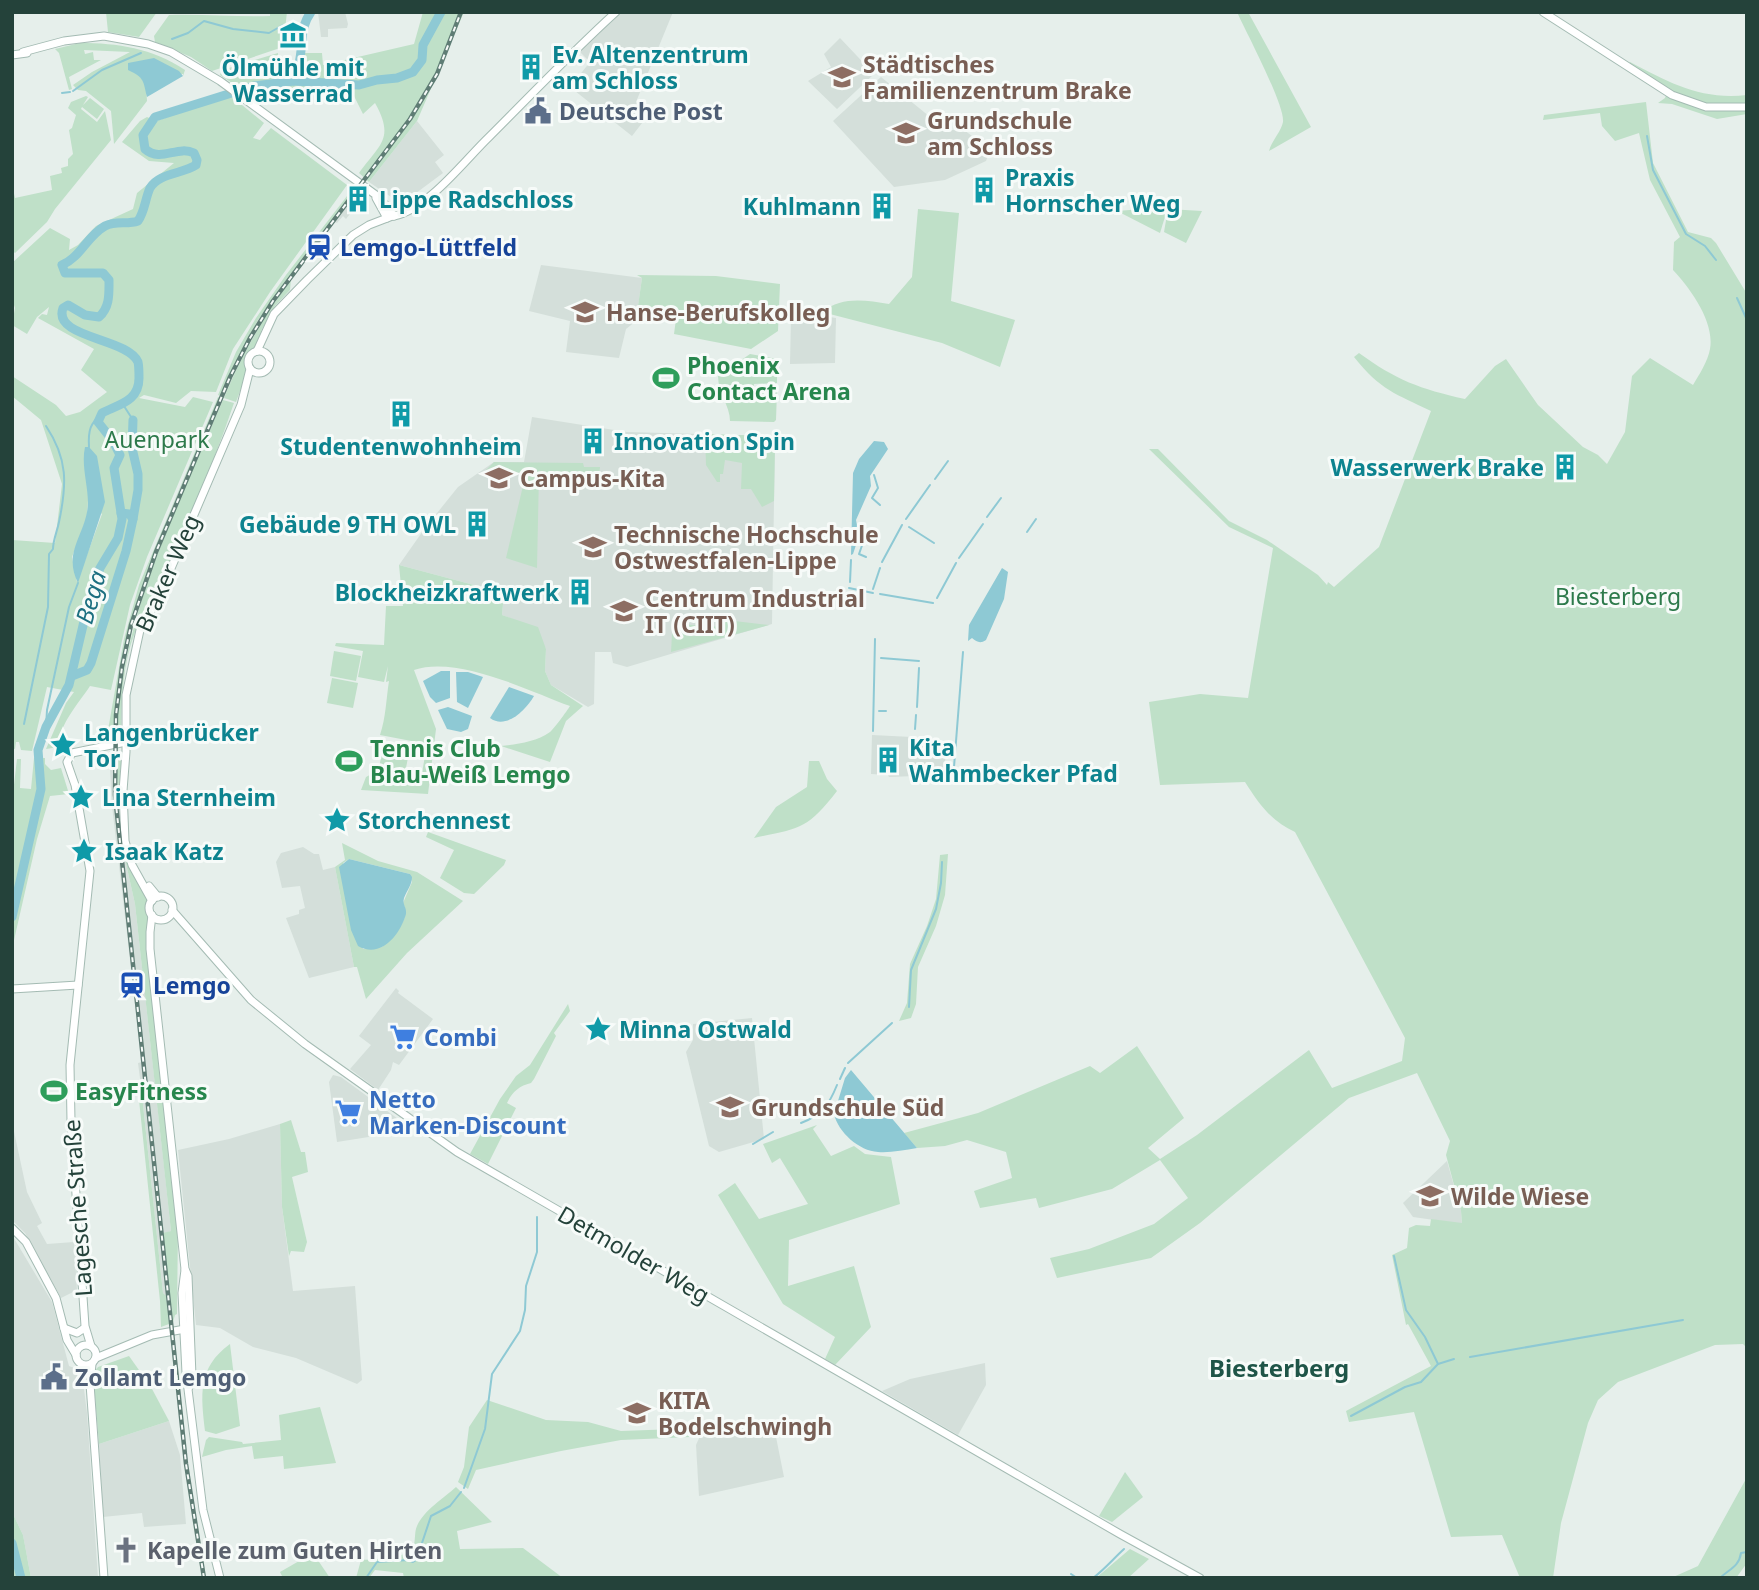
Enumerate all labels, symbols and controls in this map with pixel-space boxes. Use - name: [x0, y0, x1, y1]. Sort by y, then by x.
- museum icon: Ölmühle mit Wasserrad: [278, 20, 308, 50]
- place label: Ev. Altenzentrum am Schloss: [552, 38, 749, 96]
- place label: Städtisches Familienzentrum Brake: [863, 48, 1132, 106]
- place label: Ölmühle mit Wasserrad: [221, 51, 365, 109]
- building icon: Ev. Altenzentrum am Schloss: [516, 52, 546, 82]
- school or university icon: Städtisches Familienzentrum Brake: [827, 62, 857, 92]
- place label: Deutsche Post: [559, 95, 723, 127]
- public building icon: Deutsche Post: [523, 96, 553, 126]
- place label: Grundschule am Schloss: [927, 104, 1072, 162]
- school or university icon: Grundschule am Schloss: [891, 118, 921, 148]
- place label: Praxis Hornscher Weg: [1005, 161, 1181, 219]
- building icon: Praxis Hornscher Weg: [969, 175, 999, 205]
- place label: Lippe Radschloss: [379, 183, 574, 215]
- building icon: Lippe Radschloss: [343, 184, 373, 214]
- place label: Kuhlmann: [743, 190, 861, 222]
- building icon: Kuhlmann: [867, 191, 897, 221]
- place label: Lemgo-Lüttfeld: [340, 231, 517, 263]
- station icon: Lemgo-Lüttfeld: [304, 232, 334, 262]
- place label: Hanse-Berufskolleg: [606, 296, 830, 328]
- school or university icon: Hanse-Berufskolleg: [570, 297, 600, 327]
- place label: Phoenix Contact Arena: [687, 349, 851, 407]
- sports icon: Phoenix Contact Arena: [651, 363, 681, 393]
- building icon: Studentenwohnheim: [386, 399, 416, 429]
- park label: Auenpark: [105, 423, 210, 455]
- place label: Innovation Spin: [614, 425, 795, 457]
- building icon: Innovation Spin: [578, 426, 608, 456]
- place label: Studentenwohnheim: [280, 430, 522, 462]
- place label: Wasserwerk Brake: [1331, 451, 1544, 483]
- building icon: Wasserwerk Brake: [1550, 452, 1580, 482]
- place label: Campus-Kita: [520, 462, 665, 494]
- school or university icon: Campus-Kita: [484, 463, 514, 493]
- place label: Gebäude 9 TH OWL: [239, 508, 456, 540]
- street label: Braker Weg: [127, 509, 207, 637]
- building icon: Gebäude 9 TH OWL: [462, 509, 492, 539]
- place label: Technische Hochschule Ostwestfalen-Lippe: [614, 518, 879, 576]
- school or university icon: Technische Hochschule Ostwestfalen-Lippe: [578, 532, 608, 562]
- water label: Bega: [67, 566, 113, 627]
- place label: Blockheizkraftwerk: [335, 576, 560, 608]
- building icon: Blockheizkraftwerk: [565, 577, 595, 607]
- park label: Biesterberg: [1555, 580, 1681, 612]
- place label: Centrum Industrial IT (CIIT): [645, 582, 865, 640]
- school or university icon: Centrum Industrial IT (CIIT): [609, 596, 639, 626]
- place label: Langenbrücker Tor: [84, 716, 259, 774]
- place icon: Langenbrücker Tor: [48, 730, 78, 760]
- place label: Kita Wahmbecker Pfad: [909, 731, 1118, 789]
- place label: Tennis Club Blau-Weiß Lemgo: [370, 732, 571, 790]
- building icon: Kita Wahmbecker Pfad: [873, 745, 903, 775]
- sports icon: Tennis Club Blau-Weiß Lemgo: [334, 746, 364, 776]
- place label: Lina Sternheim: [102, 781, 276, 813]
- place icon: Lina Sternheim: [66, 782, 96, 812]
- place label: Storchennest: [358, 804, 511, 836]
- place icon: Storchennest: [322, 805, 352, 835]
- place label: Isaak Katz: [105, 835, 224, 867]
- place icon: Isaak Katz: [69, 836, 99, 866]
- place label: Lemgo: [153, 969, 231, 1001]
- station icon: Lemgo: [117, 970, 147, 1000]
- place label: Minna Ostwald: [619, 1013, 792, 1045]
- place icon: Minna Ostwald: [583, 1014, 613, 1044]
- place label: Combi: [424, 1021, 497, 1053]
- supermarket icon: Combi: [388, 1022, 418, 1052]
- place label: EasyFitness: [75, 1075, 208, 1107]
- sports icon: EasyFitness: [39, 1076, 69, 1106]
- place label: Netto Marken-Discount: [369, 1083, 566, 1141]
- place label: Grundschule Süd: [751, 1091, 944, 1123]
- school or university icon: Grundschule Süd: [715, 1092, 745, 1122]
- supermarket icon: Netto Marken-Discount: [333, 1097, 363, 1127]
- street label: Lagesche Straße: [55, 1118, 99, 1298]
- place label: Wilde Wiese: [1451, 1180, 1589, 1212]
- school or university icon: Wilde Wiese: [1415, 1181, 1445, 1211]
- street label: Detmolder Weg: [552, 1198, 716, 1310]
- district label: Biesterberg: [1209, 1351, 1349, 1384]
- place label: Zollamt Lemgo: [75, 1361, 247, 1393]
- public building icon: Zollamt Lemgo: [39, 1362, 69, 1392]
- place label: KITA Bodelschwingh: [658, 1384, 832, 1442]
- school or university icon: KITA Bodelschwingh: [622, 1398, 652, 1428]
- place label: Kapelle zum Guten Hirten: [147, 1534, 442, 1566]
- church icon: Kapelle zum Guten Hirten: [111, 1535, 141, 1565]

